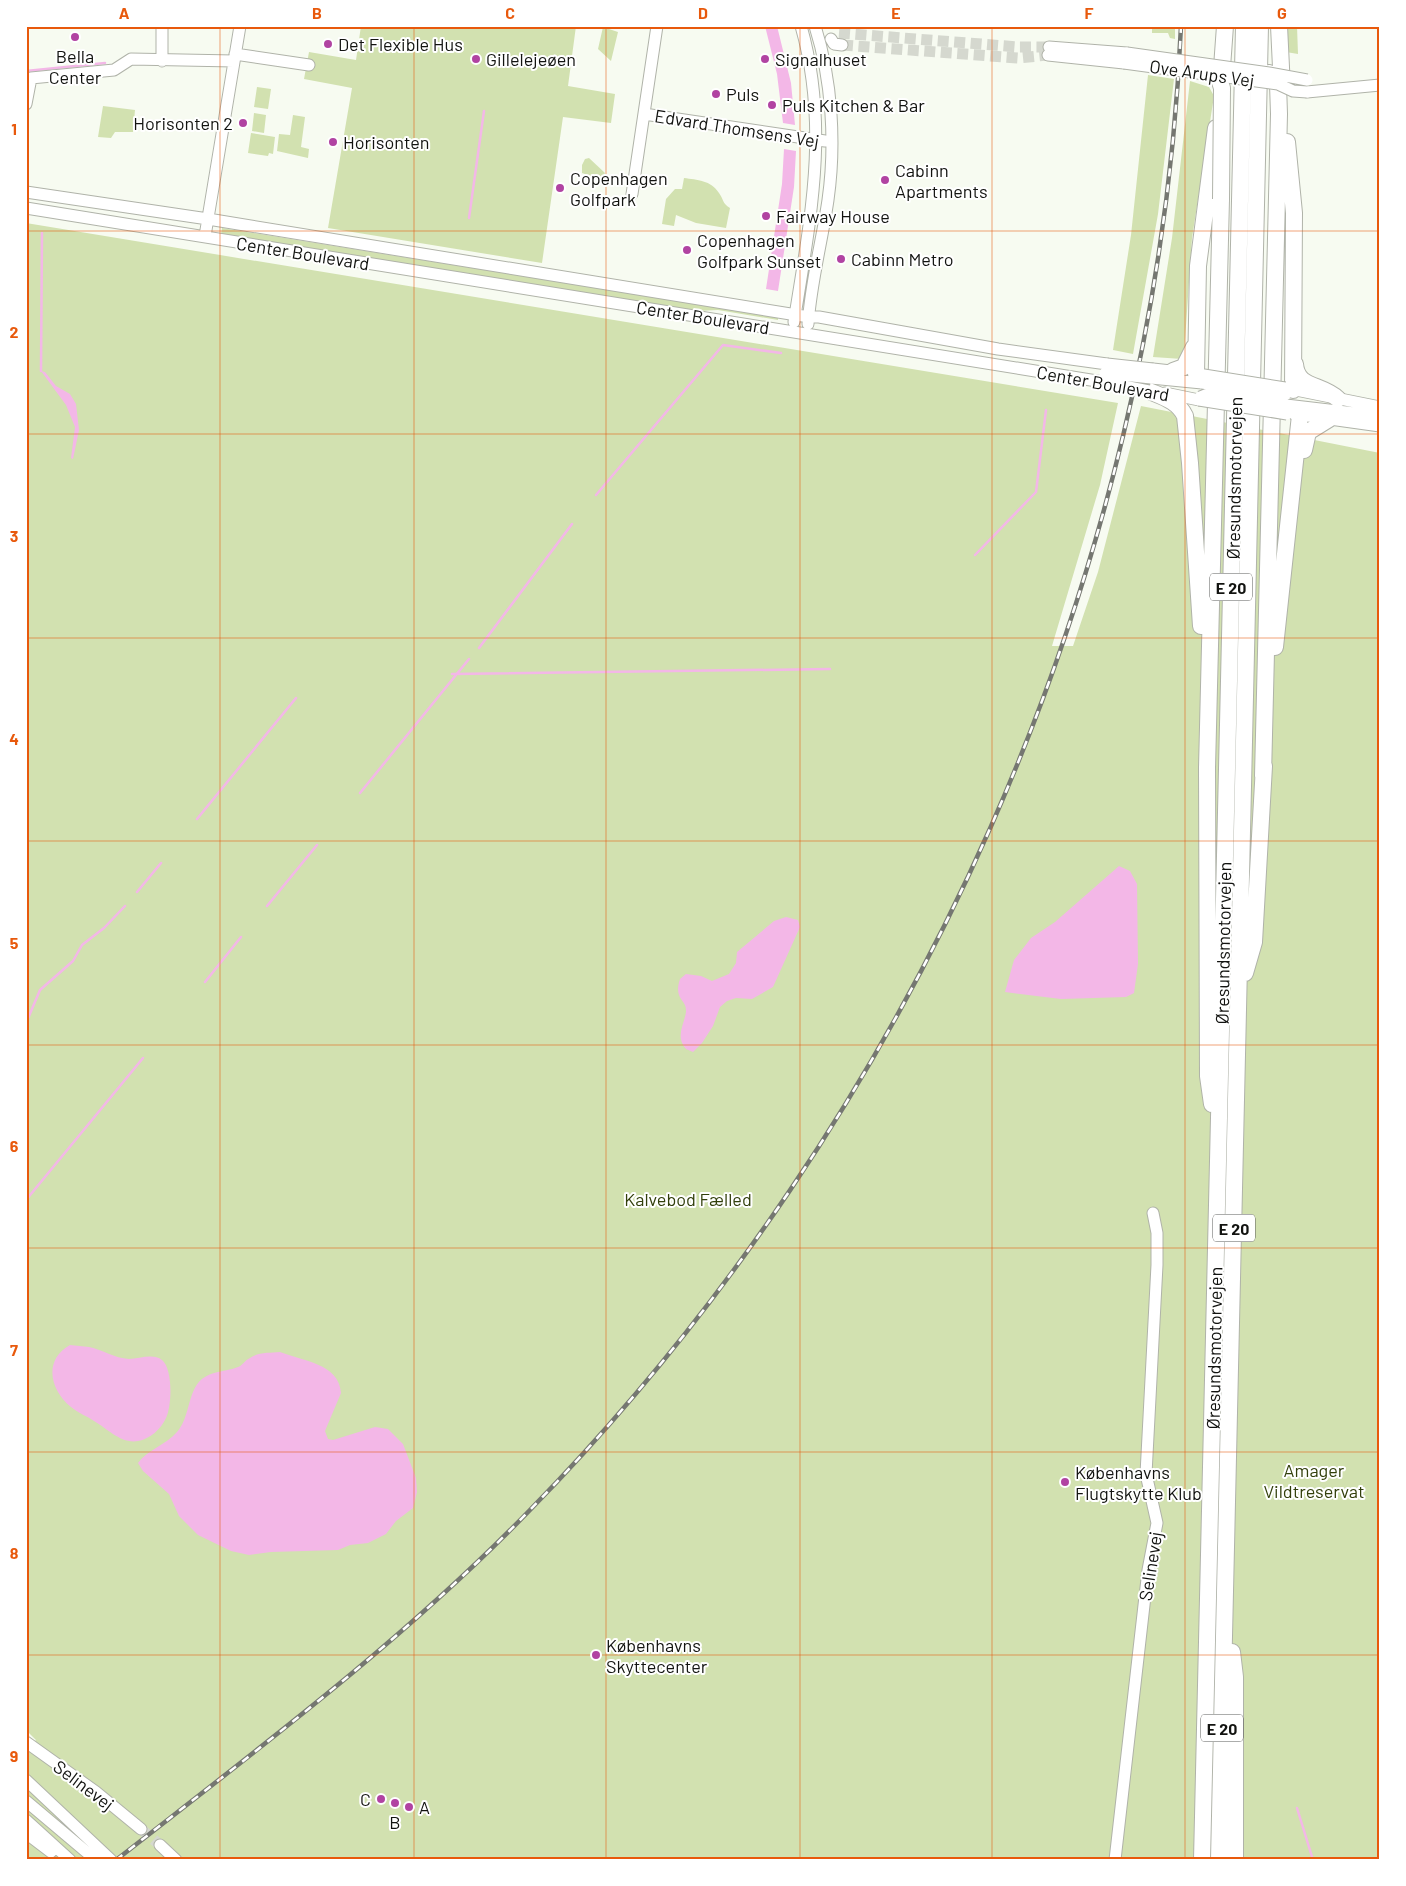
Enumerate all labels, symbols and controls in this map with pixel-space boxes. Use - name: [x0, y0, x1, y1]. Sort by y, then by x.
- text: A: [119, 3, 130, 22]
- text: B: [312, 3, 322, 22]
- text: C: [505, 3, 515, 22]
- text: D: [698, 3, 708, 22]
- text: E: [891, 3, 901, 22]
- text: F: [1085, 3, 1094, 22]
- text: G: [1277, 3, 1287, 22]
- marker: Bella Center: [69, 31, 81, 43]
- place label: Det Flexible Hus: [338, 33, 463, 55]
- marker: Det Flexible Hus: [322, 38, 334, 50]
- place label: Bella Center: [49, 45, 102, 88]
- place label: Gillelejeøen: [486, 48, 576, 70]
- place label: Signalhuset: [775, 48, 867, 70]
- marker: Gillelejeøen: [470, 53, 482, 65]
- marker: Signalhuset: [759, 53, 771, 65]
- street label: Ove Arups Vej: [1148, 55, 1256, 91]
- place label: Puls: [726, 83, 759, 105]
- marker: Puls: [710, 88, 722, 100]
- place label: Puls Kitchen & Bar: [782, 94, 925, 116]
- marker: Puls Kitchen & Bar: [766, 99, 778, 111]
- street label: Edvard Thomsens Vej: [653, 104, 821, 152]
- place label: Horisonten 2: [133, 112, 233, 134]
- marker: Horisonten 2: [237, 117, 249, 129]
- text: 1: [11, 119, 17, 138]
- place label: Horisonten: [343, 131, 429, 153]
- marker: Horisonten: [327, 136, 339, 148]
- place label: Cabinn Apartments: [895, 159, 988, 202]
- place label: Copenhagen Golfpark: [570, 167, 668, 210]
- marker: Cabinn Apartments: [879, 174, 891, 186]
- marker: Copenhagen Golfpark: [554, 182, 566, 194]
- place label: Fairway House: [776, 205, 890, 227]
- marker: Fairway House: [760, 210, 772, 222]
- place label: Copenhagen Golfpark Sunset: [697, 229, 821, 272]
- street label: Center Boulevard: [235, 232, 371, 274]
- marker: Copenhagen Golfpark Sunset: [681, 244, 693, 256]
- place label: Cabinn Metro: [851, 248, 954, 270]
- marker: Cabinn Metro: [835, 253, 847, 265]
- street label: Center Boulevard: [635, 296, 771, 338]
- text: 2: [10, 322, 19, 341]
- street label: Center Boulevard: [1035, 361, 1171, 405]
- street label: Øresundsmotorvejen: [1222, 397, 1246, 559]
- text: 3: [10, 526, 18, 545]
- road number: E 20: [1210, 574, 1252, 600]
- text: 4: [9, 729, 19, 748]
- street label: Øresundsmotorvejen: [1211, 862, 1235, 1024]
- text: 5: [10, 933, 19, 952]
- text: 6: [10, 1136, 19, 1155]
- park label: Kalvebod Fælled: [624, 1188, 752, 1210]
- road number: E 20: [1213, 1214, 1255, 1242]
- street label: Øresundsmotorvejen: [1202, 1267, 1226, 1429]
- text: 7: [10, 1340, 18, 1359]
- park label: Amager Vildtreservat: [1264, 1459, 1364, 1502]
- place label: Københavns Flugtskytte Klub: [1075, 1461, 1202, 1504]
- marker: Københavns Flugtskytte Klub: [1059, 1476, 1071, 1488]
- street label: Selinevej: [1134, 1530, 1166, 1602]
- text: 8: [10, 1543, 19, 1562]
- place label: Københavns Skyttecenter: [606, 1634, 708, 1677]
- marker: Københavns Skyttecenter: [590, 1649, 602, 1661]
- road number: E 20: [1201, 1715, 1243, 1742]
- text: 9: [10, 1746, 18, 1765]
- street label: Selinevej: [49, 1755, 119, 1815]
- place label: C: [360, 1788, 371, 1810]
- marker: C: [375, 1793, 387, 1805]
- place label: A: [419, 1796, 430, 1818]
- marker: B: [389, 1797, 401, 1809]
- marker: A: [403, 1801, 415, 1813]
- place label: B: [389, 1811, 401, 1833]

